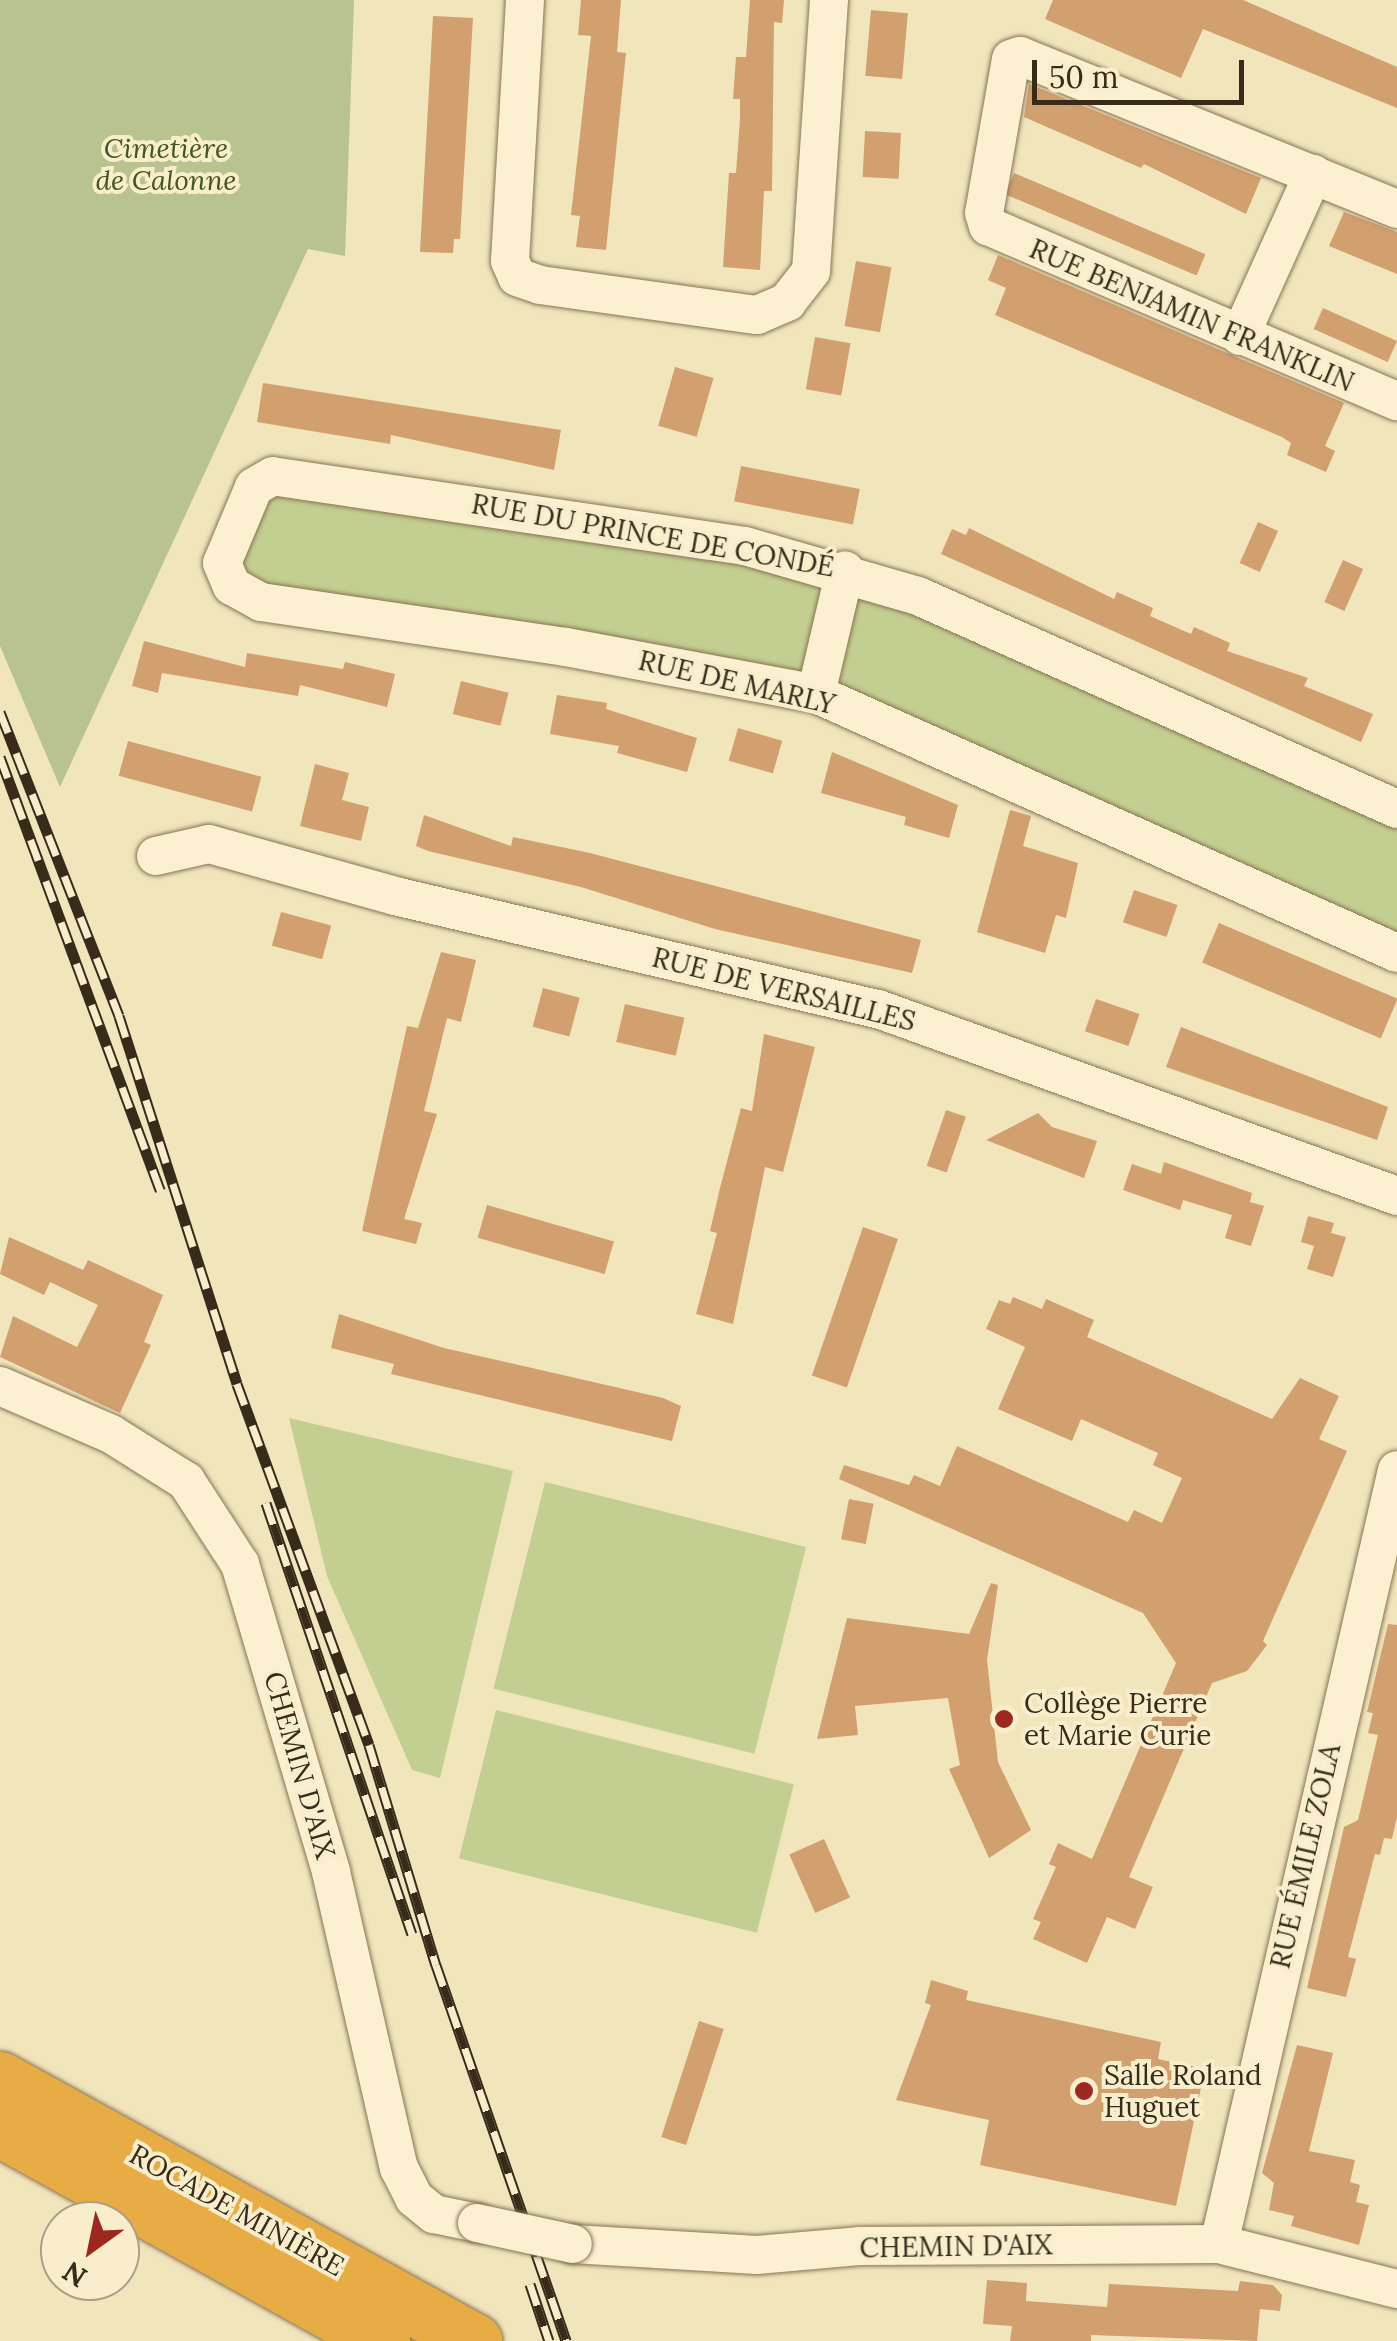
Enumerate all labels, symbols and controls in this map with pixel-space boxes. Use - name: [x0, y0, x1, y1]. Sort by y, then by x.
- scale bar: [1037, 40, 1250, 102]
- text: 50 m: [1049, 58, 1119, 96]
- park label: Cimetière de Calonne: [95, 131, 237, 197]
- street label: RUE BENJAMIN FRANKLIN: [1025, 231, 1359, 399]
- street label: RUE DU PRINCE DE CONDÉ: [469, 487, 837, 583]
- street label: RUE DE MARLY: [635, 643, 839, 721]
- street label: RUE DE VERSAILLES: [649, 940, 919, 1038]
- street label: CHEMIN D'AIX: [257, 1668, 343, 1862]
- place label: Collège Pierre et Marie Curie: [1024, 1686, 1211, 1752]
- marker: Collège Pierre et Marie Curie: [993, 1708, 1015, 1730]
- street label: RUE ÉMILE ZOLA: [1263, 1740, 1347, 1972]
- place label: Salle Roland Huguet: [1104, 2058, 1262, 2124]
- marker: Salle Roland Huguet: [1073, 2080, 1095, 2102]
- street label: ROCADE MINIÈRE: [124, 2137, 350, 2283]
- north arrow: [40, 2201, 140, 2301]
- street label: CHEMIN D'AIX: [859, 2228, 1053, 2264]
- text: N: [56, 2253, 94, 2295]

